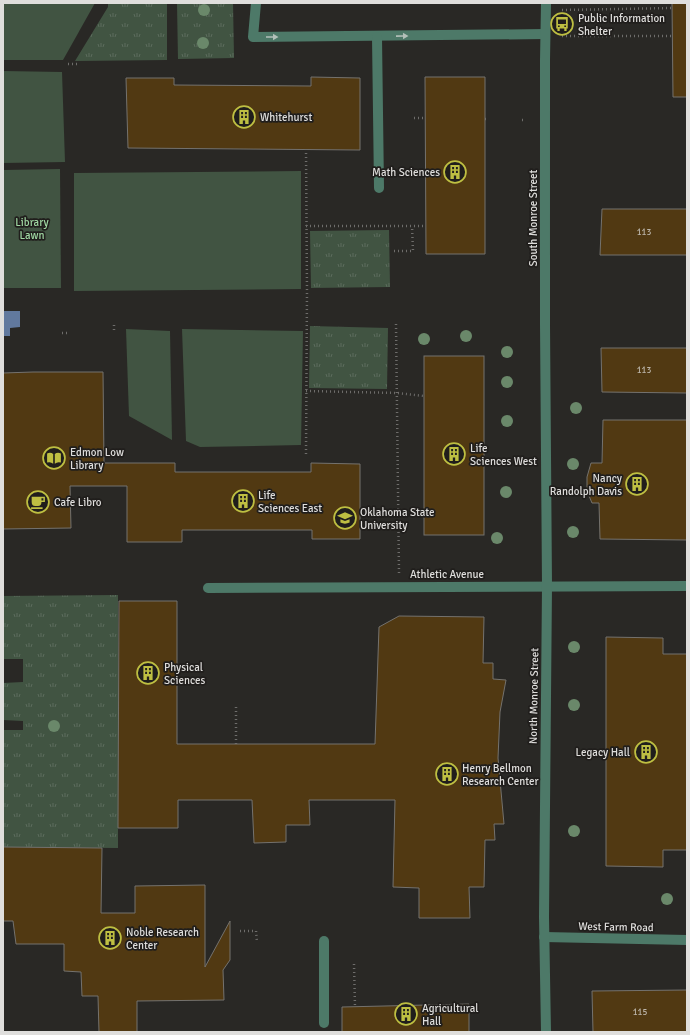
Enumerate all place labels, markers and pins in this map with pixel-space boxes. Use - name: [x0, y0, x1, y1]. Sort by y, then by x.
- bus stop icon: Public Information Shelter: [549, 11, 575, 37]
- place label: Public Information Shelter: [578, 12, 665, 38]
- building icon: Whitehurst: [231, 104, 257, 130]
- place label: Whitehurst: [260, 111, 312, 124]
- building icon: Math Sciences: [442, 159, 468, 185]
- place label: Math Sciences: [372, 166, 440, 179]
- building icon: Life Sciences West: [441, 441, 467, 467]
- place label: Life Sciences West: [470, 442, 537, 468]
- library icon: Edmon Low Library: [41, 445, 67, 471]
- place label: Edmon Low Library: [70, 446, 124, 472]
- building icon: Nancy Randolph Davis: [624, 471, 650, 497]
- place label: Nancy Randolph Davis: [550, 472, 623, 498]
- building icon: Life Sciences East: [230, 488, 256, 514]
- cafe icon: Cafe Libro: [25, 489, 51, 515]
- place label: Life Sciences East: [258, 489, 322, 515]
- place label: Cafe Libro: [54, 496, 102, 509]
- school or university icon: Oklahoma State University: [332, 505, 358, 531]
- place label: Oklahoma State University: [360, 506, 435, 532]
- building icon: Physical Sciences: [135, 660, 161, 686]
- place label: Physical Sciences: [164, 661, 206, 687]
- building icon: Legacy Hall: [633, 739, 659, 765]
- place label: Legacy Hall: [576, 746, 630, 759]
- building icon: Henry Bellmon Research Center: [434, 761, 460, 787]
- place label: Henry Bellmon Research Center: [462, 762, 539, 788]
- building icon: Noble Research Center: [97, 925, 123, 951]
- place label: Noble Research Center: [126, 926, 199, 952]
- building icon: Agricultural Hall: [393, 1001, 419, 1027]
- place label: Agricultural Hall: [422, 1002, 479, 1028]

